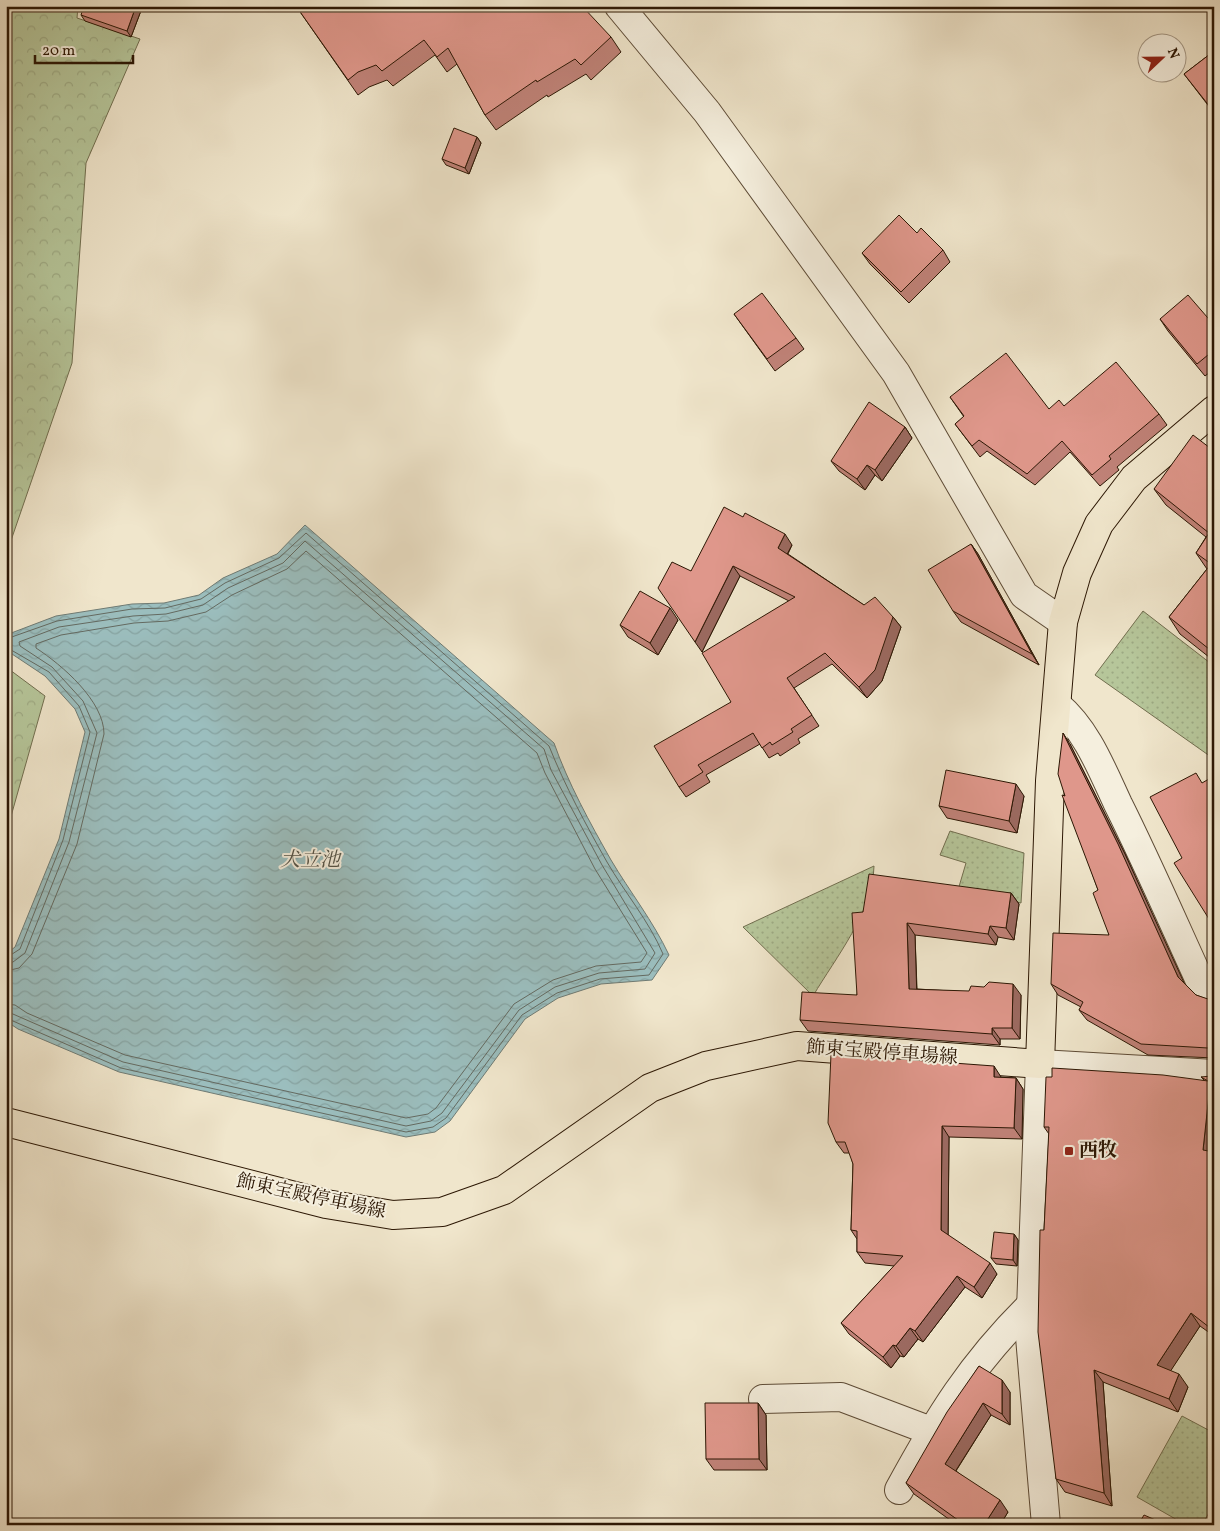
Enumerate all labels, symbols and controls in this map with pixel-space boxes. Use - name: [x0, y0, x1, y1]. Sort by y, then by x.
- scale bar: [35, 32, 132, 64]
- north arrow: [1138, 32, 1188, 82]
- text: 20 m: [42, 41, 75, 62]
- text: N: [1162, 45, 1183, 62]
- water label: 犬立池: [280, 847, 342, 875]
- street label: 飾東宝殿停車場線: [805, 1035, 959, 1071]
- place label: 西牧: [1079, 1138, 1117, 1164]
- marker: 西牧: [1063, 1145, 1075, 1157]
- street label: 飾東宝殿停車場線: [234, 1168, 388, 1226]

